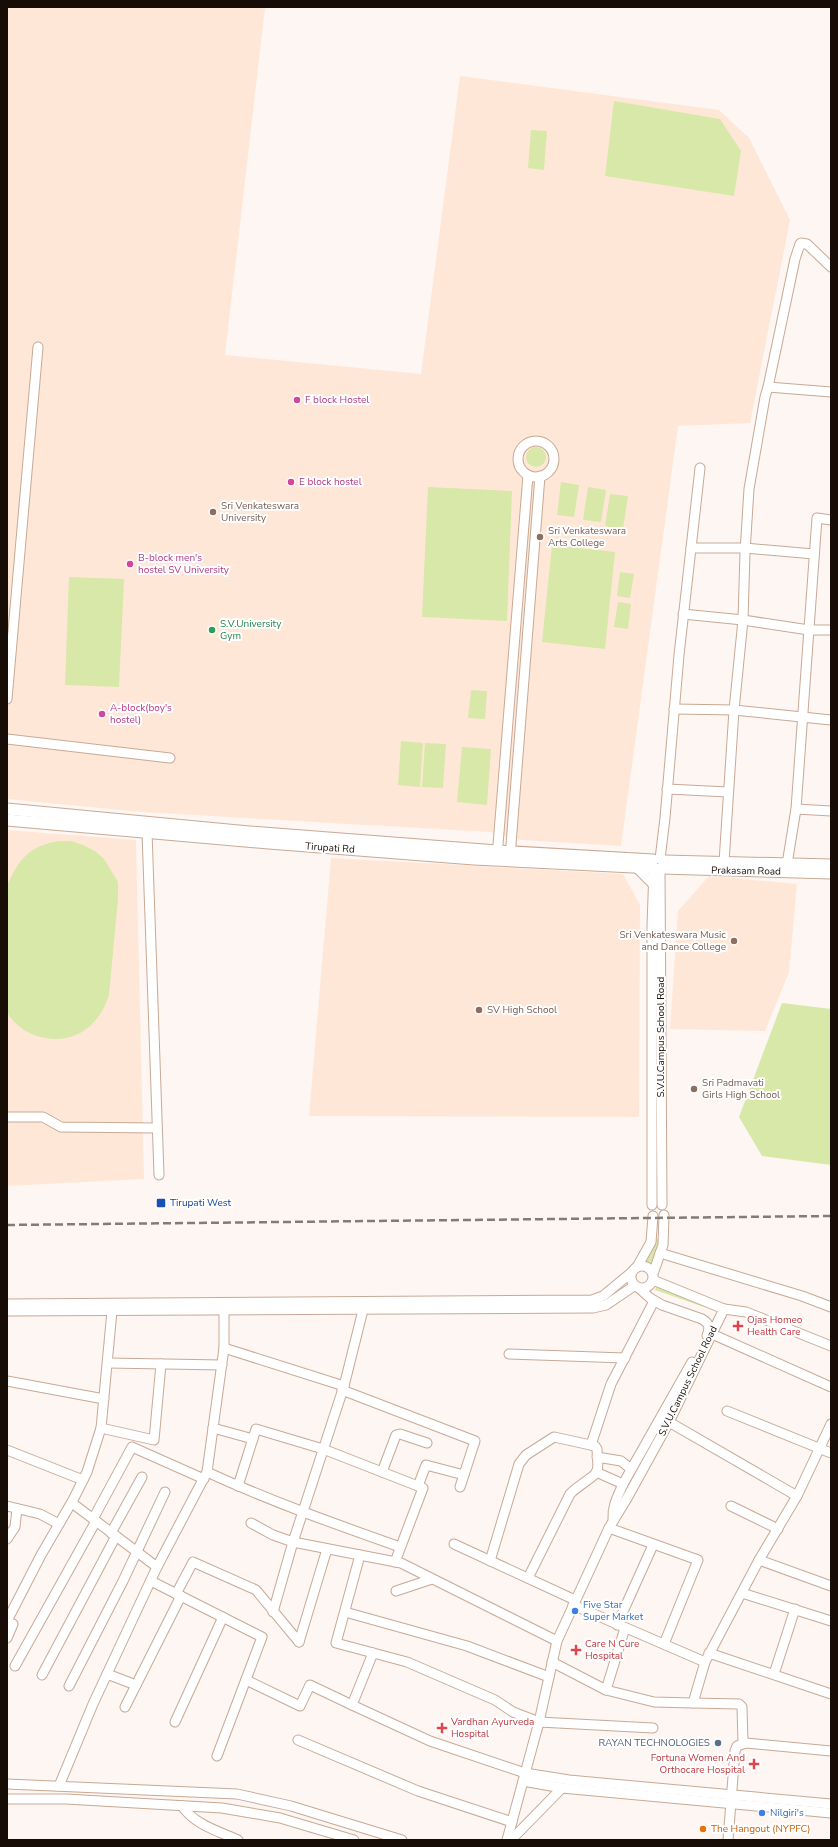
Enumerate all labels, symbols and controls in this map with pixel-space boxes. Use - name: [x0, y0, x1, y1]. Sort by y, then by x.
- place label: F block Hostel: [305, 393, 369, 407]
- marker: F block Hostel: [292, 395, 302, 405]
- place label: E block hostel: [299, 475, 362, 489]
- marker: E block hostel: [286, 477, 296, 487]
- place label: Sri Venkateswara University: [221, 499, 299, 525]
- marker: Sri Venkateswara University: [208, 507, 218, 517]
- place label: Sri Venkateswara Arts College: [548, 524, 626, 550]
- marker: Sri Venkateswara Arts College: [535, 532, 545, 542]
- place label: B-block men's hostel SV University: [138, 551, 230, 577]
- marker: B-block men's hostel SV University: [125, 559, 135, 569]
- place label: S.V.University Gym: [220, 617, 282, 643]
- marker: S.V.University Gym: [207, 625, 217, 635]
- place label: A-block(boy's hostel): [110, 701, 172, 727]
- marker: A-block(boy's hostel): [97, 709, 107, 719]
- street label: Tirupati Rd: [305, 839, 355, 857]
- street label: Prakasam Road: [711, 863, 781, 879]
- place label: Sri Venkateswara Music and Dance College: [619, 928, 726, 954]
- marker: Sri Venkateswara Music and Dance College: [729, 936, 739, 946]
- street label: S.V.U.Campus School Road: [654, 976, 668, 1097]
- place label: SV High School: [487, 1003, 557, 1017]
- marker: SV High School: [474, 1005, 484, 1015]
- place label: Sri Padmavati Girls High School: [702, 1076, 780, 1102]
- marker: Sri Padmavati Girls High School: [689, 1084, 699, 1094]
- place label: Tirupati West: [170, 1196, 232, 1210]
- marker: Tirupati West: [155, 1197, 167, 1209]
- place label: Ojas Homeo Health Care: [747, 1313, 803, 1339]
- marker: Ojas Homeo Health Care: [732, 1320, 744, 1332]
- street label: S.V.U.Campus School Road: [655, 1323, 721, 1438]
- place label: Five Star Super Market: [583, 1598, 644, 1624]
- marker: Five Star Super Market: [570, 1606, 580, 1616]
- place label: Care N Cure Hospital: [585, 1637, 639, 1663]
- marker: Care N Cure Hospital: [570, 1644, 582, 1656]
- place label: Vardhan Ayurveda Hospital: [450, 1715, 534, 1741]
- marker: Vardhan Ayurveda Hospital: [436, 1722, 448, 1734]
- place label: RAYAN TECHNOLOGIES: [599, 1736, 710, 1750]
- marker: RAYAN TECHNOLOGIES: [713, 1738, 723, 1748]
- place label: Fortuna Women And Orthocare Hospital: [651, 1751, 745, 1777]
- marker: Fortuna Women And Orthocare Hospital: [748, 1758, 760, 1770]
- place label: Nilgiri's: [770, 1806, 804, 1820]
- marker: Nilgiri's: [757, 1808, 767, 1818]
- place label: The Hangout (NYPFC): [711, 1822, 811, 1836]
- marker: The Hangout (NYPFC): [698, 1824, 708, 1834]

